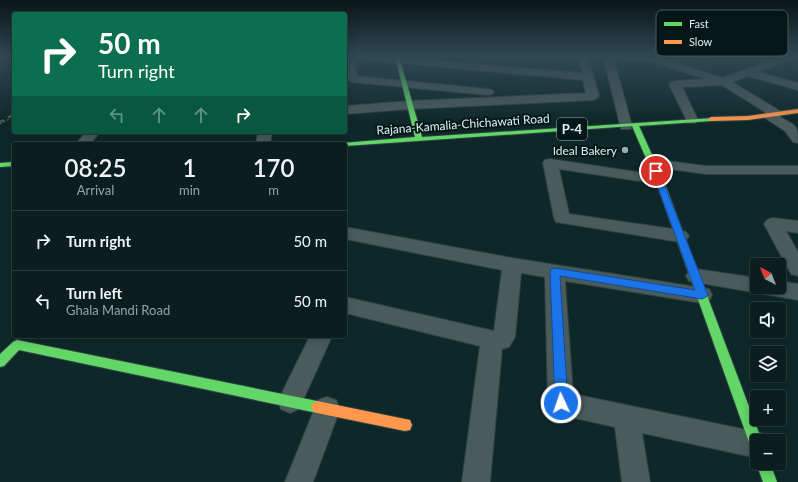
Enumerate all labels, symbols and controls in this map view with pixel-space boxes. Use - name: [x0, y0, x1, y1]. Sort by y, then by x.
- legend: [656, 10, 788, 56]
- text: Fast: [689, 17, 709, 30]
- text: 50 m: [98, 26, 161, 60]
- icon: right: [32, 28, 84, 80]
- text: Slow: [689, 35, 713, 48]
- text: Turn right: [98, 60, 175, 82]
- icon: left: [106, 104, 128, 126]
- icon: ahead: [148, 104, 170, 126]
- icon: ahead: [190, 104, 212, 126]
- icon: right: [232, 104, 254, 126]
- street label: Rajana-Kamalia-Chichawati Road: [376, 110, 550, 138]
- road number: P-4: [557, 118, 587, 140]
- place label: Ideal Bakery: [553, 143, 618, 158]
- marker: Ideal Bakery: [620, 145, 630, 155]
- text: 08:25: [65, 153, 126, 182]
- text: 1: [183, 153, 196, 182]
- text: 170: [253, 153, 294, 182]
- pin: [639, 154, 673, 188]
- icon: arrive: [645, 160, 667, 182]
- text: Arrival: [77, 182, 114, 198]
- text: min: [179, 182, 200, 198]
- text: m: [268, 182, 279, 198]
- icon: right: [32, 230, 54, 252]
- text: Turn right: [66, 232, 131, 250]
- text: 50 m: [293, 232, 327, 250]
- north arrow: [750, 258, 786, 294]
- map controls: [750, 258, 786, 470]
- text: Turn left: [66, 284, 122, 302]
- icon: left: [32, 290, 54, 312]
- text: 50 m: [293, 292, 327, 310]
- text: Ghala Mandi Road: [66, 302, 170, 318]
- button: sound: [750, 302, 786, 338]
- button: layers: [750, 346, 786, 382]
- position arrow: [540, 382, 582, 424]
- button: +: [750, 390, 786, 426]
- button: −: [750, 434, 786, 470]

